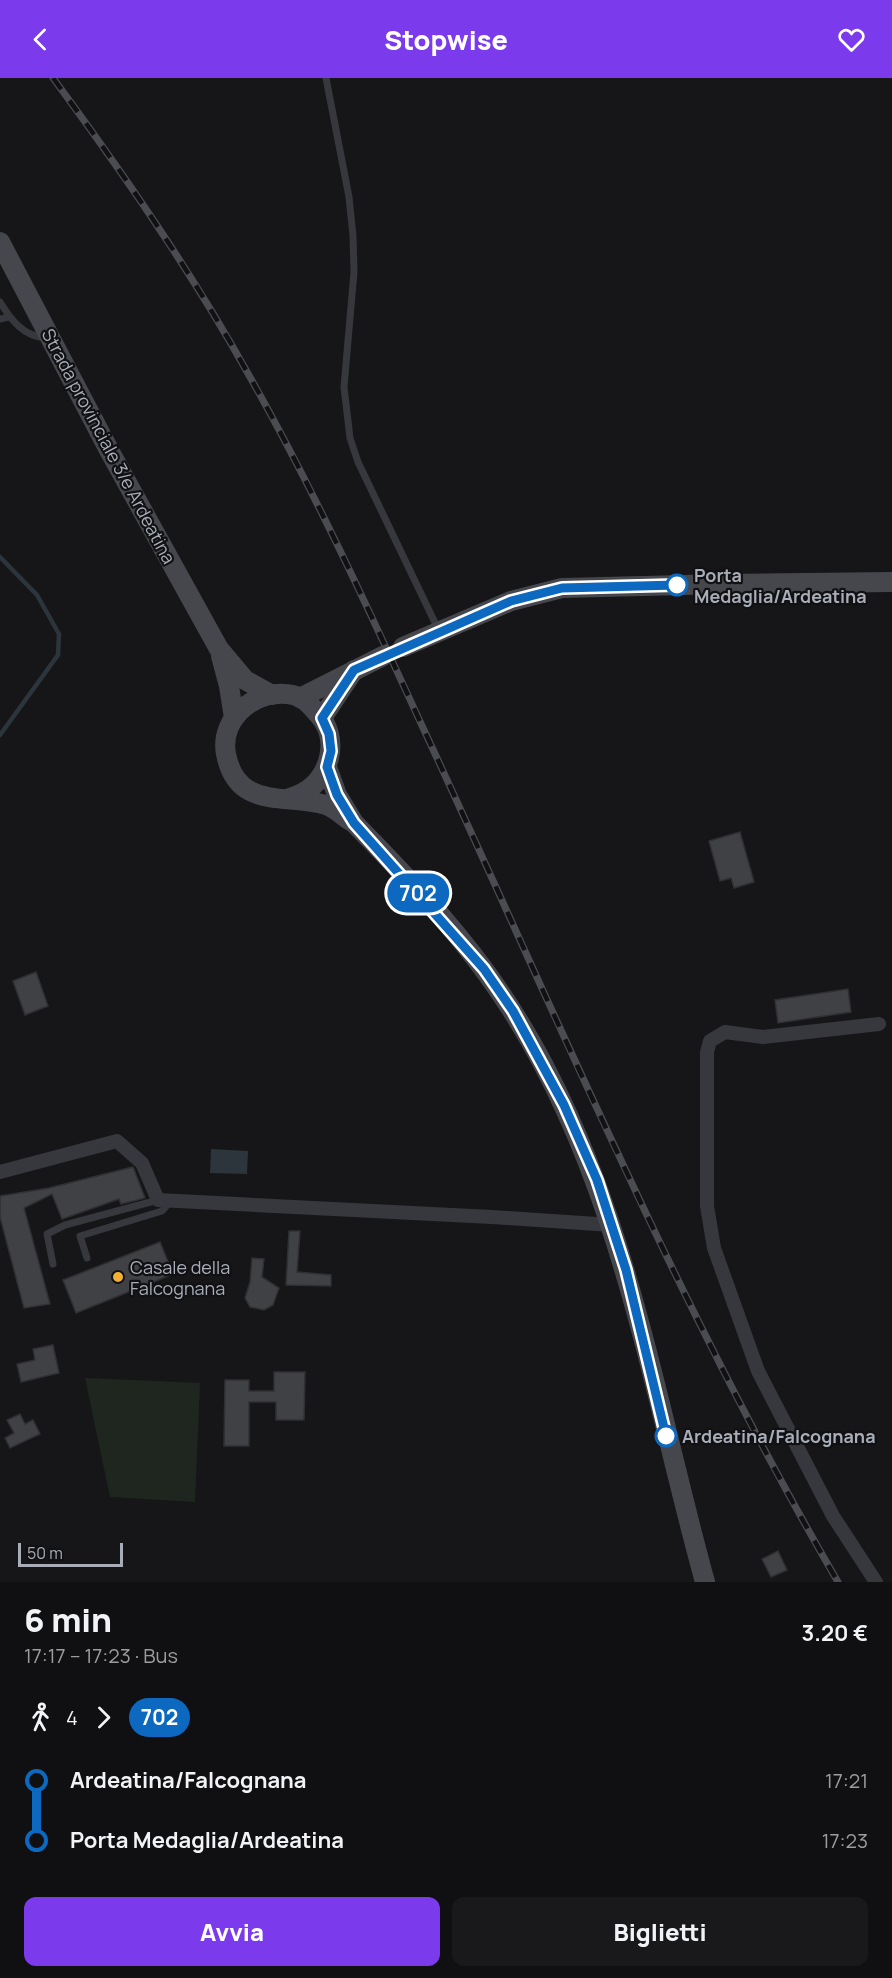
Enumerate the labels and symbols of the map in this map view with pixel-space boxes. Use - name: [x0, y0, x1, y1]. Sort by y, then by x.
- street label: Strada provinciale 3/e Ardeatina: [37, 324, 181, 568]
- place label: Porta Medaglia/Ardeatina: [694, 563, 867, 608]
- marker: Porta Medaglia/Ardeatina: [666, 574, 688, 596]
- line badge: 702: [384, 874, 452, 912]
- place label: Casale della Falcognana: [130, 1255, 230, 1300]
- marker: Casale della Falcognana: [111, 1270, 125, 1284]
- place label: Ardeatina/Falcognana: [682, 1424, 876, 1448]
- marker: Ardeatina/Falcognana: [655, 1425, 677, 1447]
- scale bar: [18, 1540, 123, 1568]

